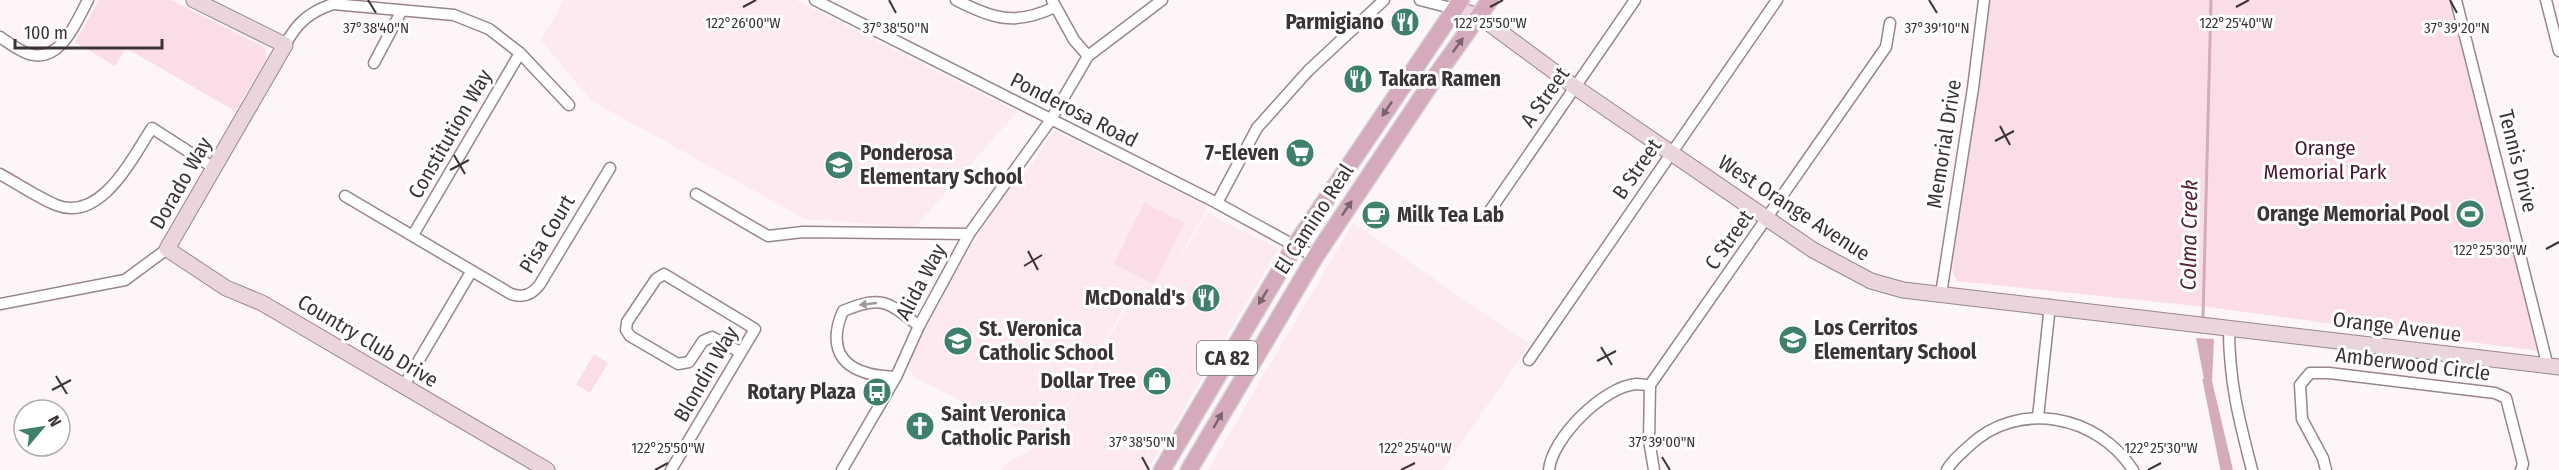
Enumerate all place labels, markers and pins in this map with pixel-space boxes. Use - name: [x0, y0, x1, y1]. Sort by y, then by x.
- restaurant icon: Parmigiano: [1389, 6, 1421, 38]
- place label: Parmigiano: [1285, 9, 1384, 35]
- restaurant icon: Takara Ramen: [1342, 63, 1374, 95]
- place label: Takara Ramen: [1379, 66, 1501, 92]
- supermarket icon: 7-Eleven: [1284, 137, 1316, 169]
- place label: Ponderosa Elementary School: [860, 140, 1023, 190]
- place label: 7-Eleven: [1205, 140, 1279, 166]
- school or university icon: Ponderosa Elementary School: [823, 149, 855, 181]
- sports icon: Orange Memorial Pool: [2454, 198, 2486, 230]
- cafe icon: Milk Tea Lab: [1360, 199, 1392, 231]
- place label: Orange Memorial Pool: [2257, 201, 2449, 227]
- place label: Milk Tea Lab: [1397, 202, 1504, 228]
- restaurant icon: McDonald's: [1190, 282, 1222, 314]
- place label: McDonald's: [1085, 285, 1185, 311]
- place label: Los Cerritos Elementary School: [1814, 315, 1977, 365]
- place label: St. Veronica Catholic School: [979, 316, 1114, 366]
- school or university icon: Los Cerritos Elementary School: [1777, 324, 1809, 356]
- school or university icon: St. Veronica Catholic School: [942, 325, 974, 357]
- shop icon: Dollar Tree: [1141, 365, 1173, 397]
- place label: Dollar Tree: [1040, 368, 1136, 394]
- bus stop icon: Rotary Plaza: [861, 376, 893, 408]
- place label: Rotary Plaza: [747, 379, 856, 405]
- place label: Saint Veronica Catholic Parish: [941, 401, 1071, 451]
- church icon: Saint Veronica Catholic Parish: [904, 410, 936, 442]

